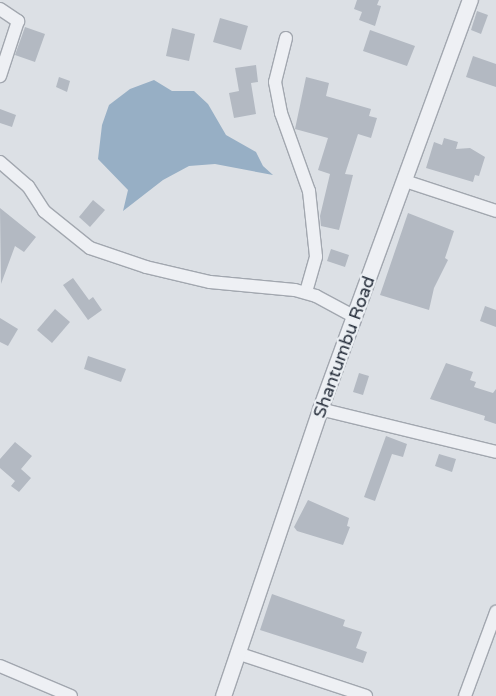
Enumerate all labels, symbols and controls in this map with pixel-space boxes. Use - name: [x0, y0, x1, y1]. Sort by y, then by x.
- street label: Shantumbu Road: [308, 273, 380, 421]

